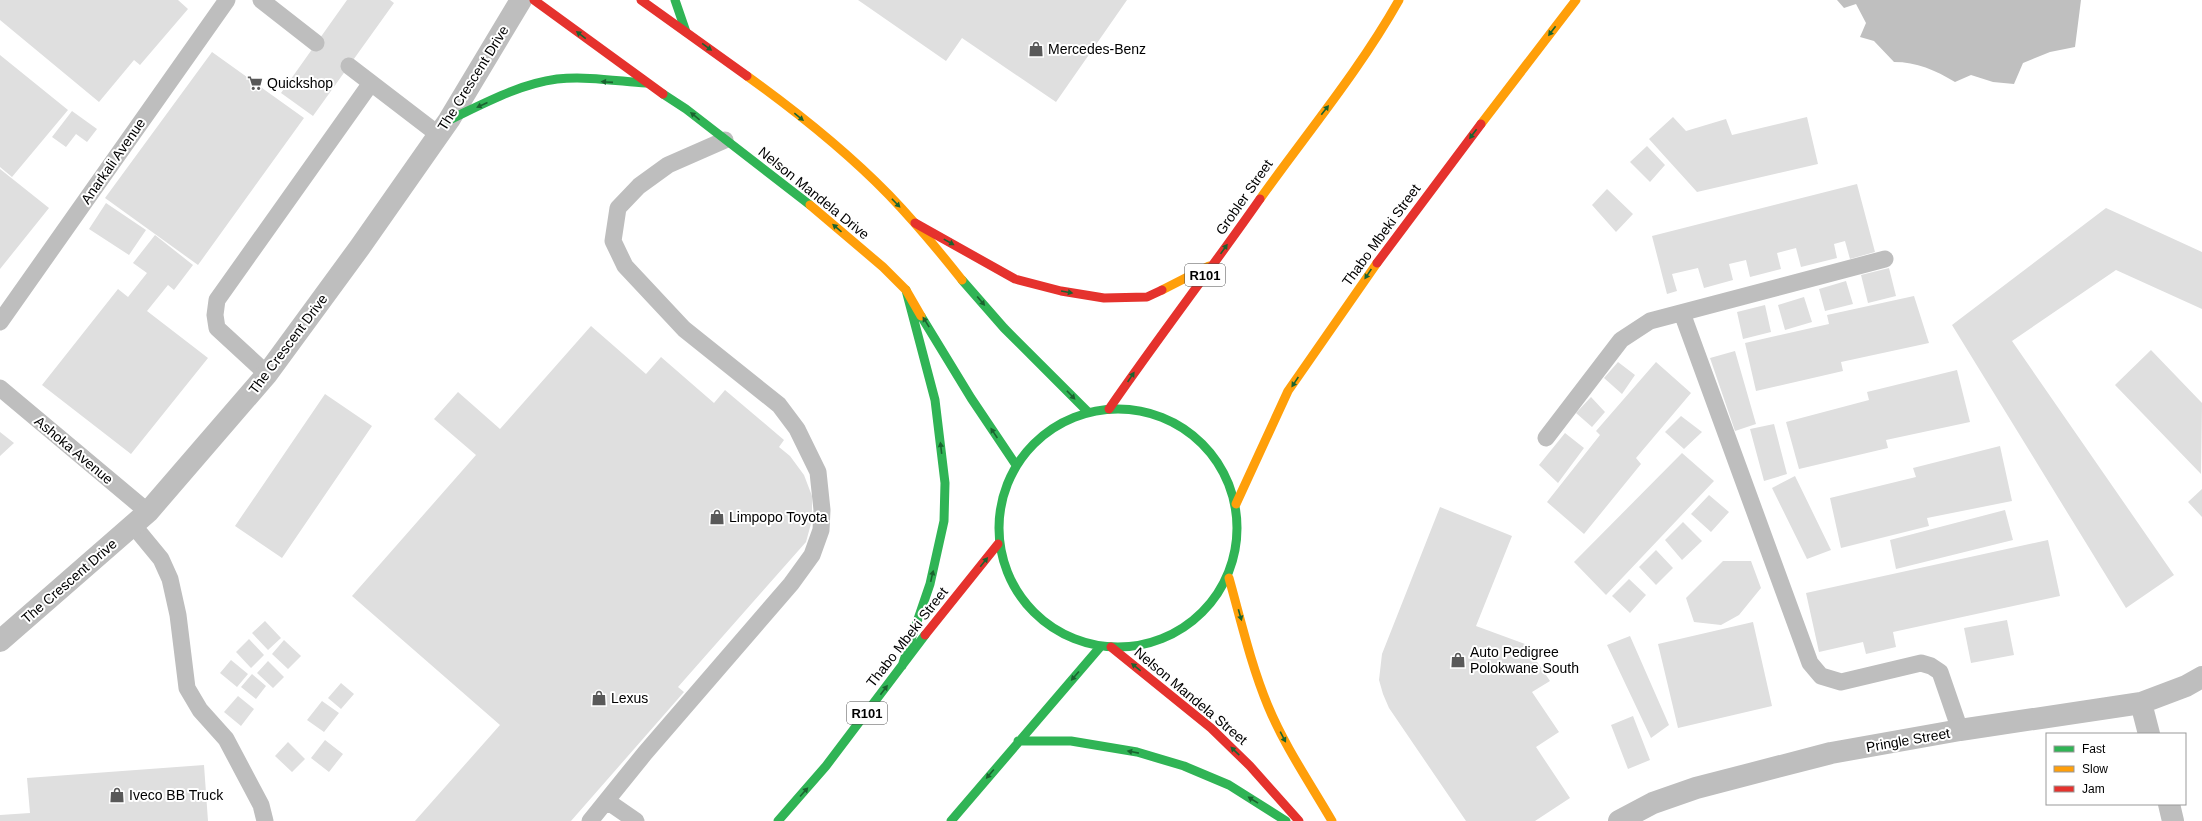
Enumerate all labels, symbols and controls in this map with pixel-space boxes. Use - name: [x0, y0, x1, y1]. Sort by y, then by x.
- street label: The Crescent Drive: [434, 22, 512, 133]
- one-way arrow: [1548, 26, 1557, 37]
- one-way arrow: [576, 31, 587, 39]
- shop icon: Mercedes-Benz: [1027, 40, 1045, 58]
- place label: Mercedes-Benz: [1048, 41, 1146, 57]
- one-way arrow: [702, 43, 713, 51]
- supermarket icon: Quickshop: [246, 74, 264, 92]
- place label: Quickshop: [267, 75, 333, 91]
- one-way arrow: [601, 78, 613, 85]
- one-way arrow: [476, 102, 488, 108]
- one-way arrow: [1320, 105, 1329, 116]
- one-way arrow: [689, 111, 700, 120]
- one-way arrow: [794, 112, 805, 121]
- street label: Anarkali Avenue: [77, 115, 149, 207]
- one-way arrow: [1469, 129, 1478, 140]
- street label: Nelson Mandela Drive: [755, 143, 873, 243]
- street label: Grobler Street: [1212, 156, 1276, 238]
- street label: Thabo Mbeki Street: [1339, 181, 1423, 289]
- one-way arrow: [891, 198, 901, 208]
- one-way arrow: [832, 224, 842, 233]
- one-way arrow: [943, 238, 955, 245]
- one-way arrow: [1220, 244, 1228, 255]
- road number: R101: [1185, 264, 1225, 286]
- one-way arrow: [1365, 269, 1372, 280]
- one-way arrow: [1061, 289, 1073, 295]
- street label: The Crescent Drive: [245, 291, 331, 397]
- one-way arrow: [977, 296, 985, 307]
- one-way arrow: [922, 317, 930, 327]
- one-way arrow: [1127, 372, 1135, 382]
- one-way arrow: [1291, 376, 1299, 387]
- one-way arrow: [1066, 390, 1076, 400]
- street label: Ashoka Avenue: [32, 413, 116, 487]
- one-way arrow: [990, 427, 998, 438]
- one-way arrow: [938, 442, 944, 454]
- shop icon: Limpopo Toyota: [708, 508, 726, 526]
- place label: Limpopo Toyota: [729, 509, 828, 525]
- street label: The Crescent Drive: [18, 535, 120, 627]
- one-way arrow: [980, 557, 988, 568]
- one-way arrow: [929, 570, 935, 582]
- street label: Thabo Mbeki Street: [863, 584, 951, 690]
- one-way arrow: [1237, 609, 1243, 621]
- street label: Nelson Mandela Street: [1131, 644, 1251, 748]
- place label: Auto Pedigree Polokwane South: [1470, 644, 1579, 676]
- shop icon: Auto Pedigree Polokwane South: [1449, 651, 1467, 669]
- one-way arrow: [1131, 663, 1141, 672]
- one-way arrow: [1070, 671, 1080, 681]
- one-way arrow: [880, 684, 888, 695]
- shop icon: Lexus: [590, 689, 608, 707]
- place label: Lexus: [611, 690, 648, 706]
- road number: R101: [847, 702, 887, 724]
- street label: Pringle Street: [1865, 725, 1951, 755]
- one-way arrow: [1280, 732, 1286, 743]
- legend: [2046, 733, 2186, 805]
- text: Fast: [2082, 742, 2106, 756]
- one-way arrow: [1230, 746, 1240, 756]
- one-way arrow: [1127, 748, 1140, 754]
- text: Slow: [2082, 762, 2108, 776]
- one-way arrow: [986, 769, 995, 780]
- text: Jam: [2082, 782, 2105, 796]
- shop icon: Iveco BB Truck: [108, 786, 126, 804]
- place label: Iveco BB Truck: [129, 787, 224, 803]
- one-way arrow: [799, 787, 809, 797]
- one-way arrow: [1248, 796, 1258, 804]

